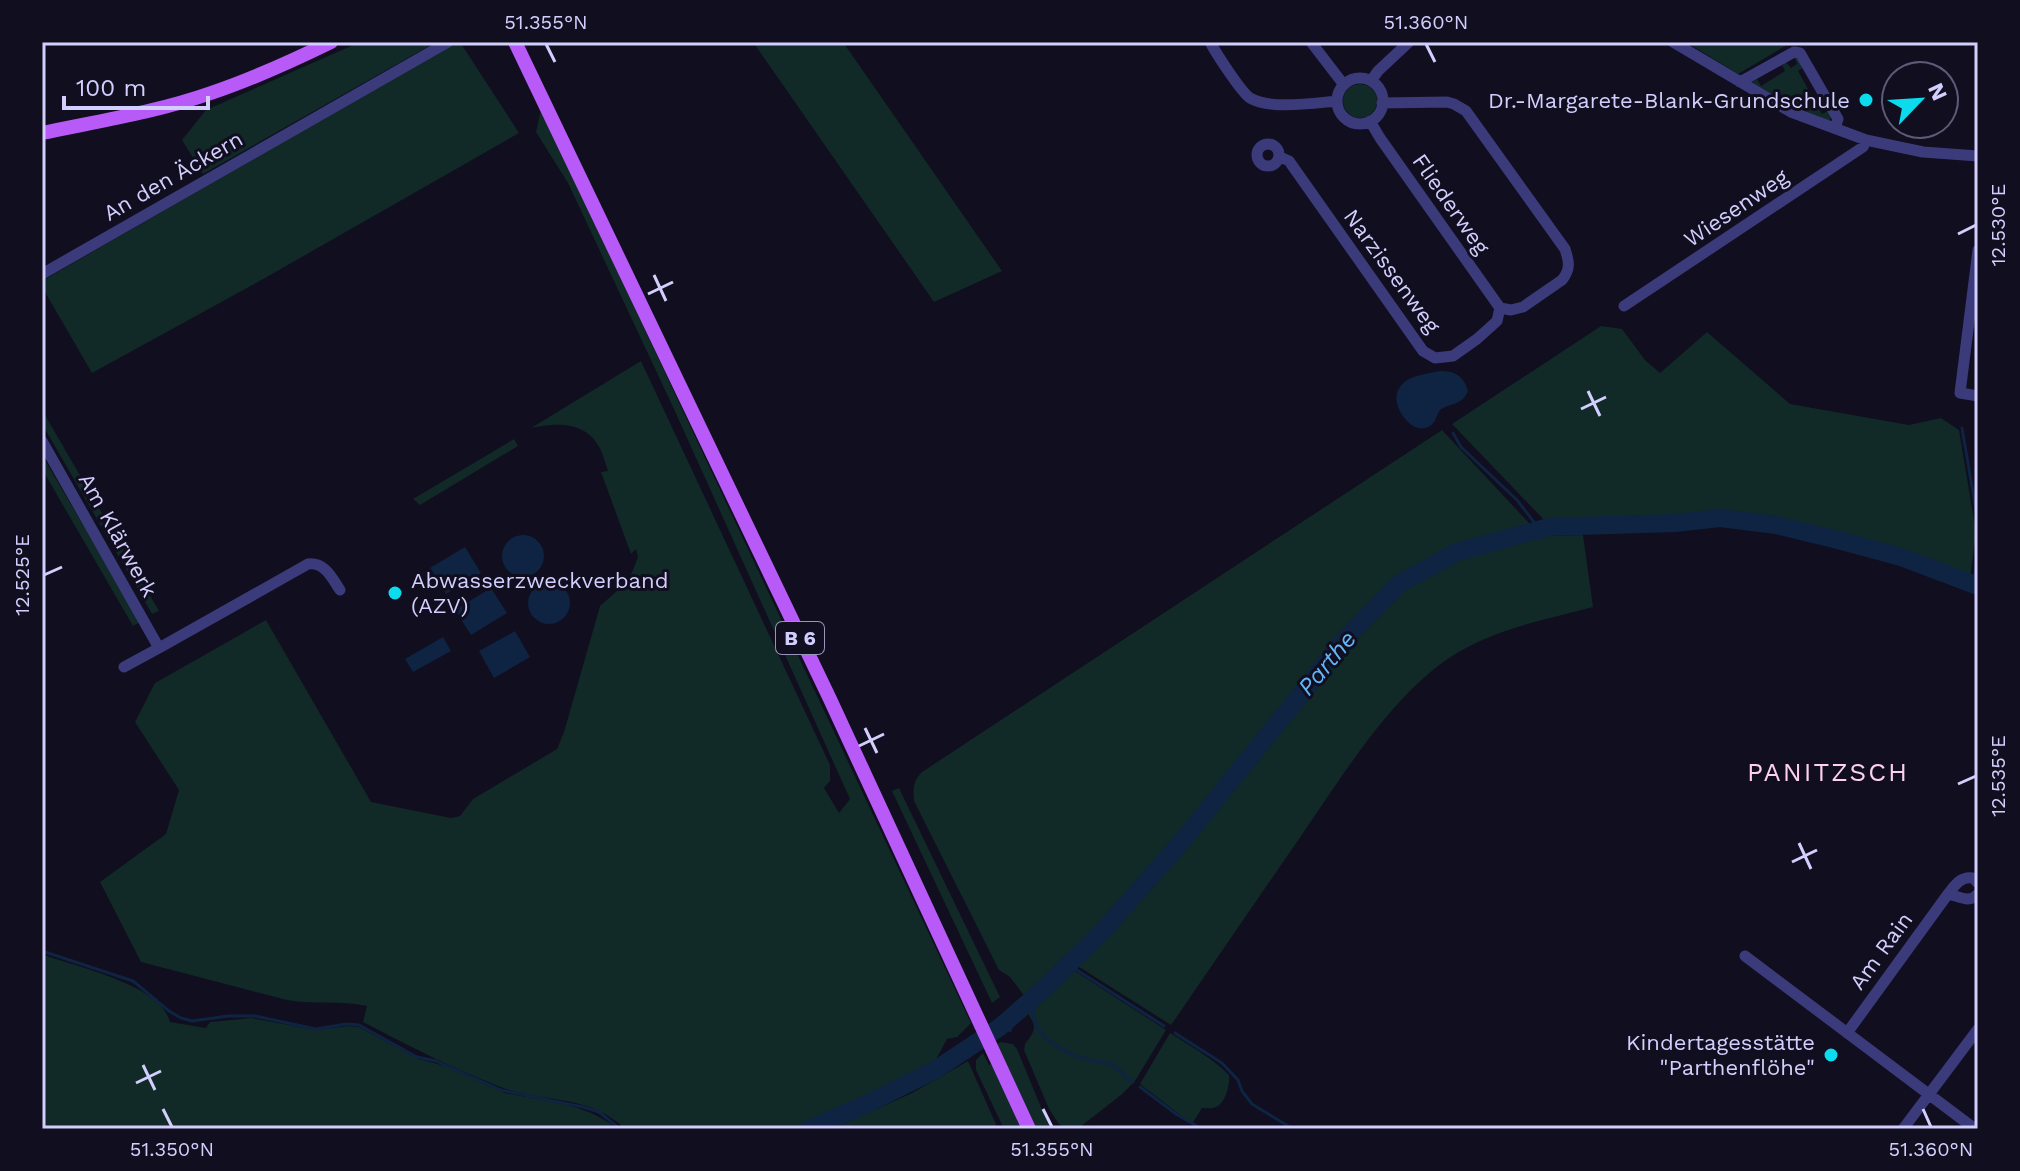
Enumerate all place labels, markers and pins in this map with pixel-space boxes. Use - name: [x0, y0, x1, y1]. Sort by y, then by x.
- place label: Dr.-Margarete-Blank-Grundschule: [1488, 88, 1850, 113]
- marker: Dr.-Margarete-Blank-Grundschule: [1857, 91, 1875, 109]
- place label: Abwasserzweckverband (AZV): [411, 568, 668, 618]
- marker: Abwasserzweckverband (AZV): [386, 584, 404, 602]
- place label: Kindertagesstätte "Parthenflöhe": [1626, 1030, 1815, 1080]
- marker: Kindertagesstätte "Parthenflöhe": [1822, 1046, 1840, 1064]

